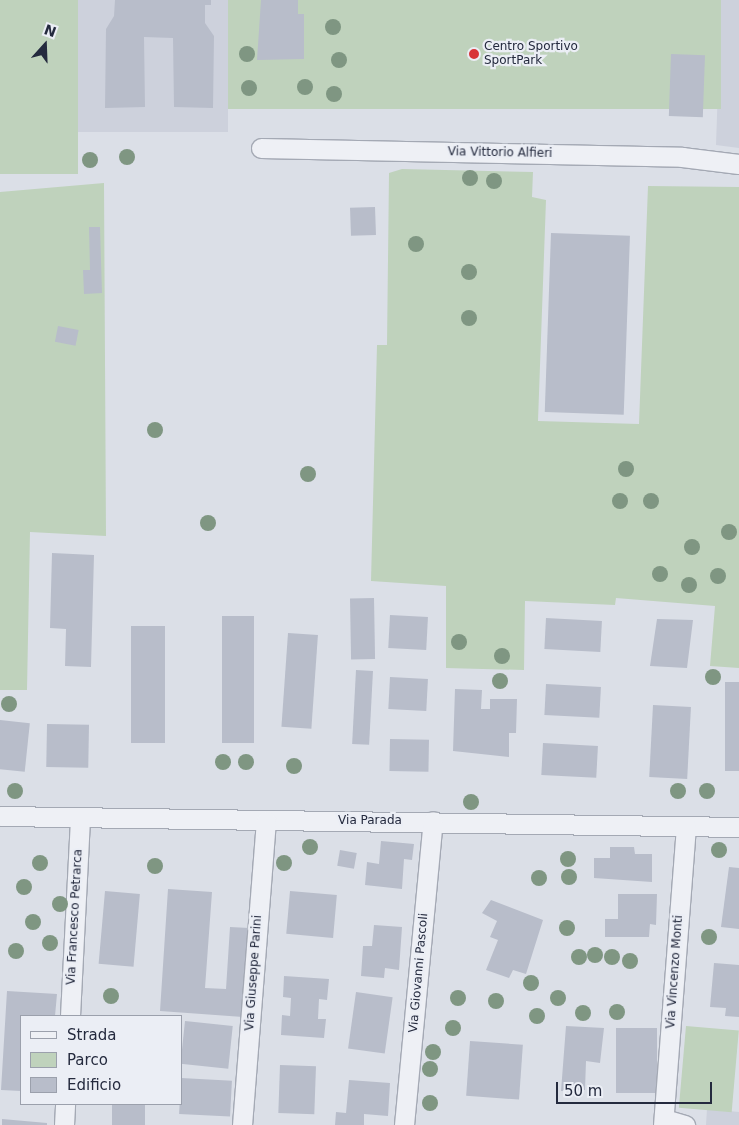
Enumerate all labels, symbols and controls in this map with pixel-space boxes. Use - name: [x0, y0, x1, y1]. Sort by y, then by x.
- north arrow: [20, 20, 70, 70]
- text: N: [42, 21, 58, 40]
- place label: Centro Sportivo SportPark: [484, 40, 578, 68]
- marker: Centro Sportivo SportPark: [468, 48, 480, 60]
- street label: Via Vittorio Alfieri: [448, 145, 552, 161]
- street label: Via Parada: [338, 814, 402, 828]
- street label: Via Francesco Petrarca: [64, 849, 86, 985]
- street label: Via Giovanni Pascoli: [407, 913, 431, 1033]
- street label: Via Giuseppe Parini: [243, 915, 265, 1031]
- street label: Via Vincenzo Monti: [664, 915, 686, 1029]
- legend: [20, 1015, 182, 1105]
- text: Strada: [67, 1026, 116, 1044]
- text: Parco: [67, 1051, 108, 1069]
- scale bar: [559, 1072, 715, 1104]
- text: Edificio: [67, 1076, 121, 1094]
- text: 50 m: [564, 1082, 602, 1100]

